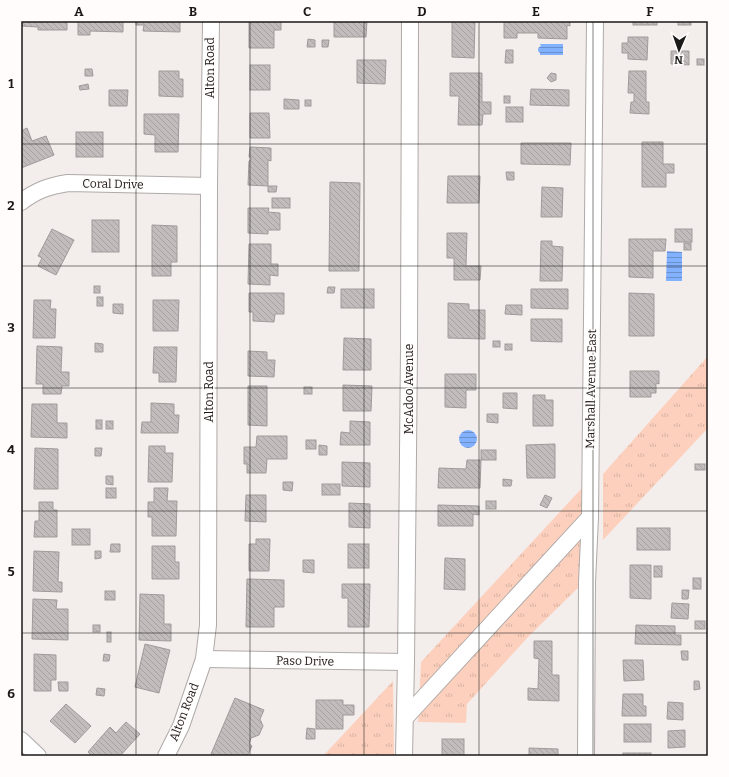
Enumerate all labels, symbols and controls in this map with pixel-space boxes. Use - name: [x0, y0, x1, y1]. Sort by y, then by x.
- text: A: [74, 4, 84, 19]
- text: B: [189, 4, 197, 19]
- text: C: [303, 4, 311, 19]
- text: D: [417, 4, 427, 19]
- text: E: [532, 4, 540, 19]
- text: F: [646, 4, 654, 19]
- north arrow: [659, 30, 699, 70]
- street label: Alton Road: [203, 37, 217, 99]
- text: N: [674, 53, 683, 66]
- text: 1: [8, 76, 14, 91]
- street label: Coral Drive: [82, 176, 144, 192]
- text: 2: [7, 198, 15, 213]
- text: 3: [7, 320, 15, 335]
- street label: Marshall Avenue East: [583, 328, 599, 449]
- street label: McAdoo Avenue: [402, 344, 416, 434]
- street label: Alton Road: [202, 361, 216, 423]
- text: 4: [7, 442, 15, 457]
- text: 5: [7, 564, 15, 579]
- street label: Paso Drive: [276, 653, 334, 669]
- street label: Alton Road: [167, 681, 201, 743]
- text: 6: [7, 686, 15, 701]

